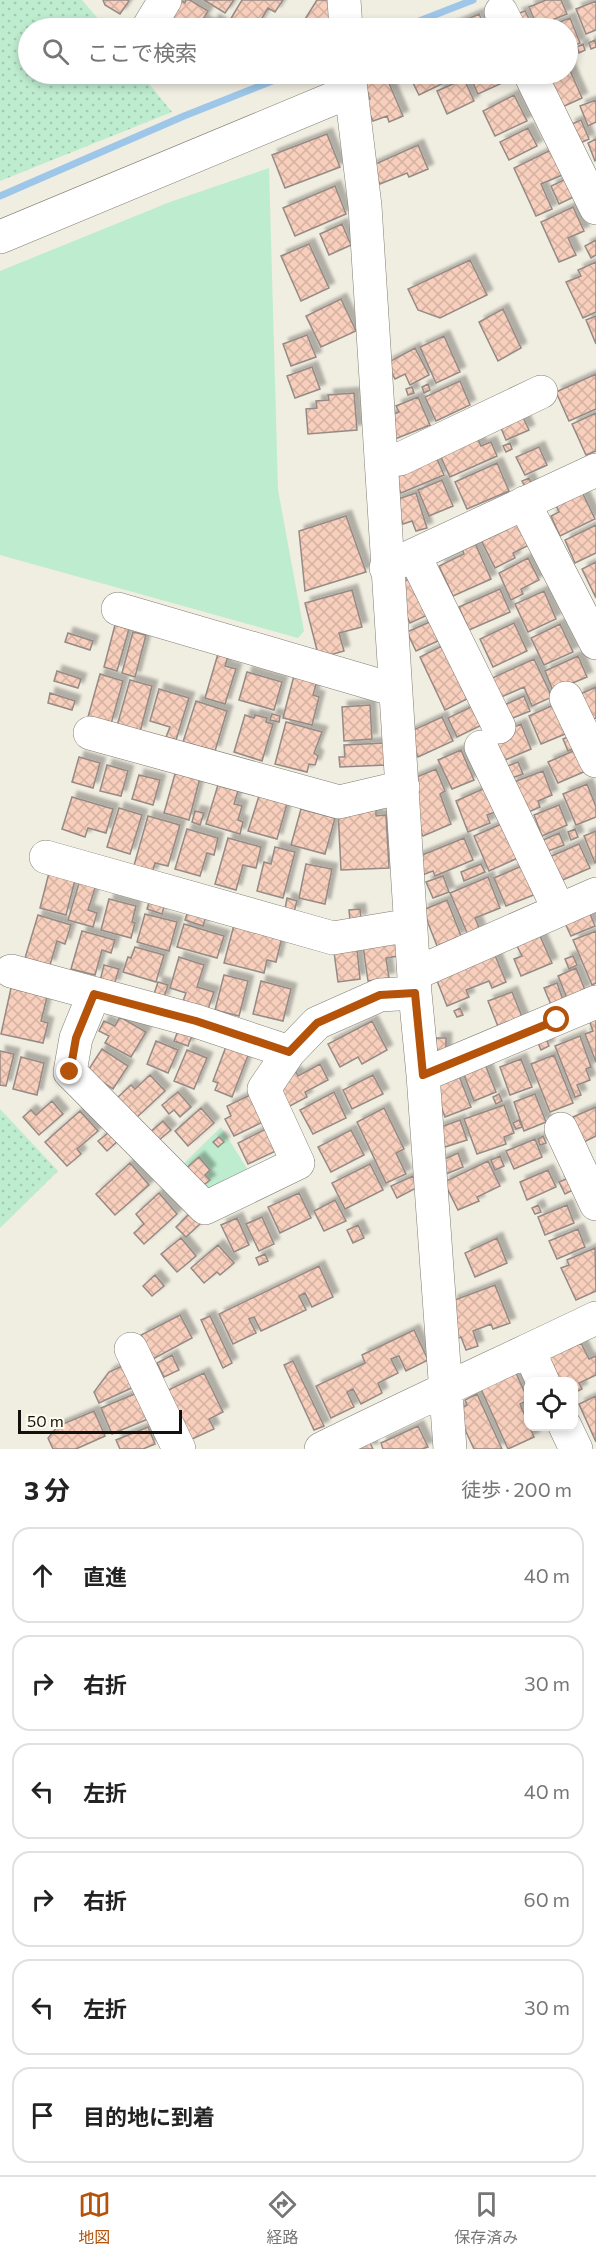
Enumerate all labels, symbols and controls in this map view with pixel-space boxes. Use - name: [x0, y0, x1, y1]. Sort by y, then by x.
- search box: [18, 18, 578, 84]
- icon: search: [39, 35, 72, 68]
- text: ここで検索: [87, 39, 197, 66]
- route start: [543, 1006, 569, 1032]
- route end: [56, 1058, 82, 1084]
- map controls: [524, 1377, 578, 1431]
- button: locate: [524, 1377, 578, 1431]
- scale bar: [18, 1407, 182, 1434]
- text: 50 m: [27, 1411, 64, 1430]
- text: 3 分: [24, 1474, 70, 1505]
- text: 徒歩 · 200 m: [461, 1477, 572, 1501]
- icon: ahead: [26, 1559, 59, 1592]
- text: 直進: [83, 1563, 127, 1590]
- text: 40 m: [524, 1563, 570, 1587]
- icon: right: [26, 1667, 59, 1700]
- text: 右折: [83, 1671, 127, 1698]
- text: 30 m: [524, 1671, 570, 1695]
- icon: left: [26, 1775, 59, 1808]
- text: 左折: [83, 1779, 127, 1806]
- text: 40 m: [524, 1779, 570, 1803]
- icon: right: [26, 1883, 59, 1916]
- text: 右折: [83, 1887, 127, 1914]
- text: 60 m: [524, 1887, 570, 1911]
- icon: left: [26, 1991, 59, 2024]
- text: 左折: [83, 1995, 127, 2022]
- text: 30 m: [524, 1995, 570, 2019]
- icon: arrive: [26, 2099, 59, 2132]
- text: 目的地に到着: [83, 2103, 215, 2130]
- tab: 地図: [78, 2188, 111, 2248]
- tab: 経路: [266, 2188, 299, 2248]
- tab: 保存済み: [454, 2188, 518, 2248]

